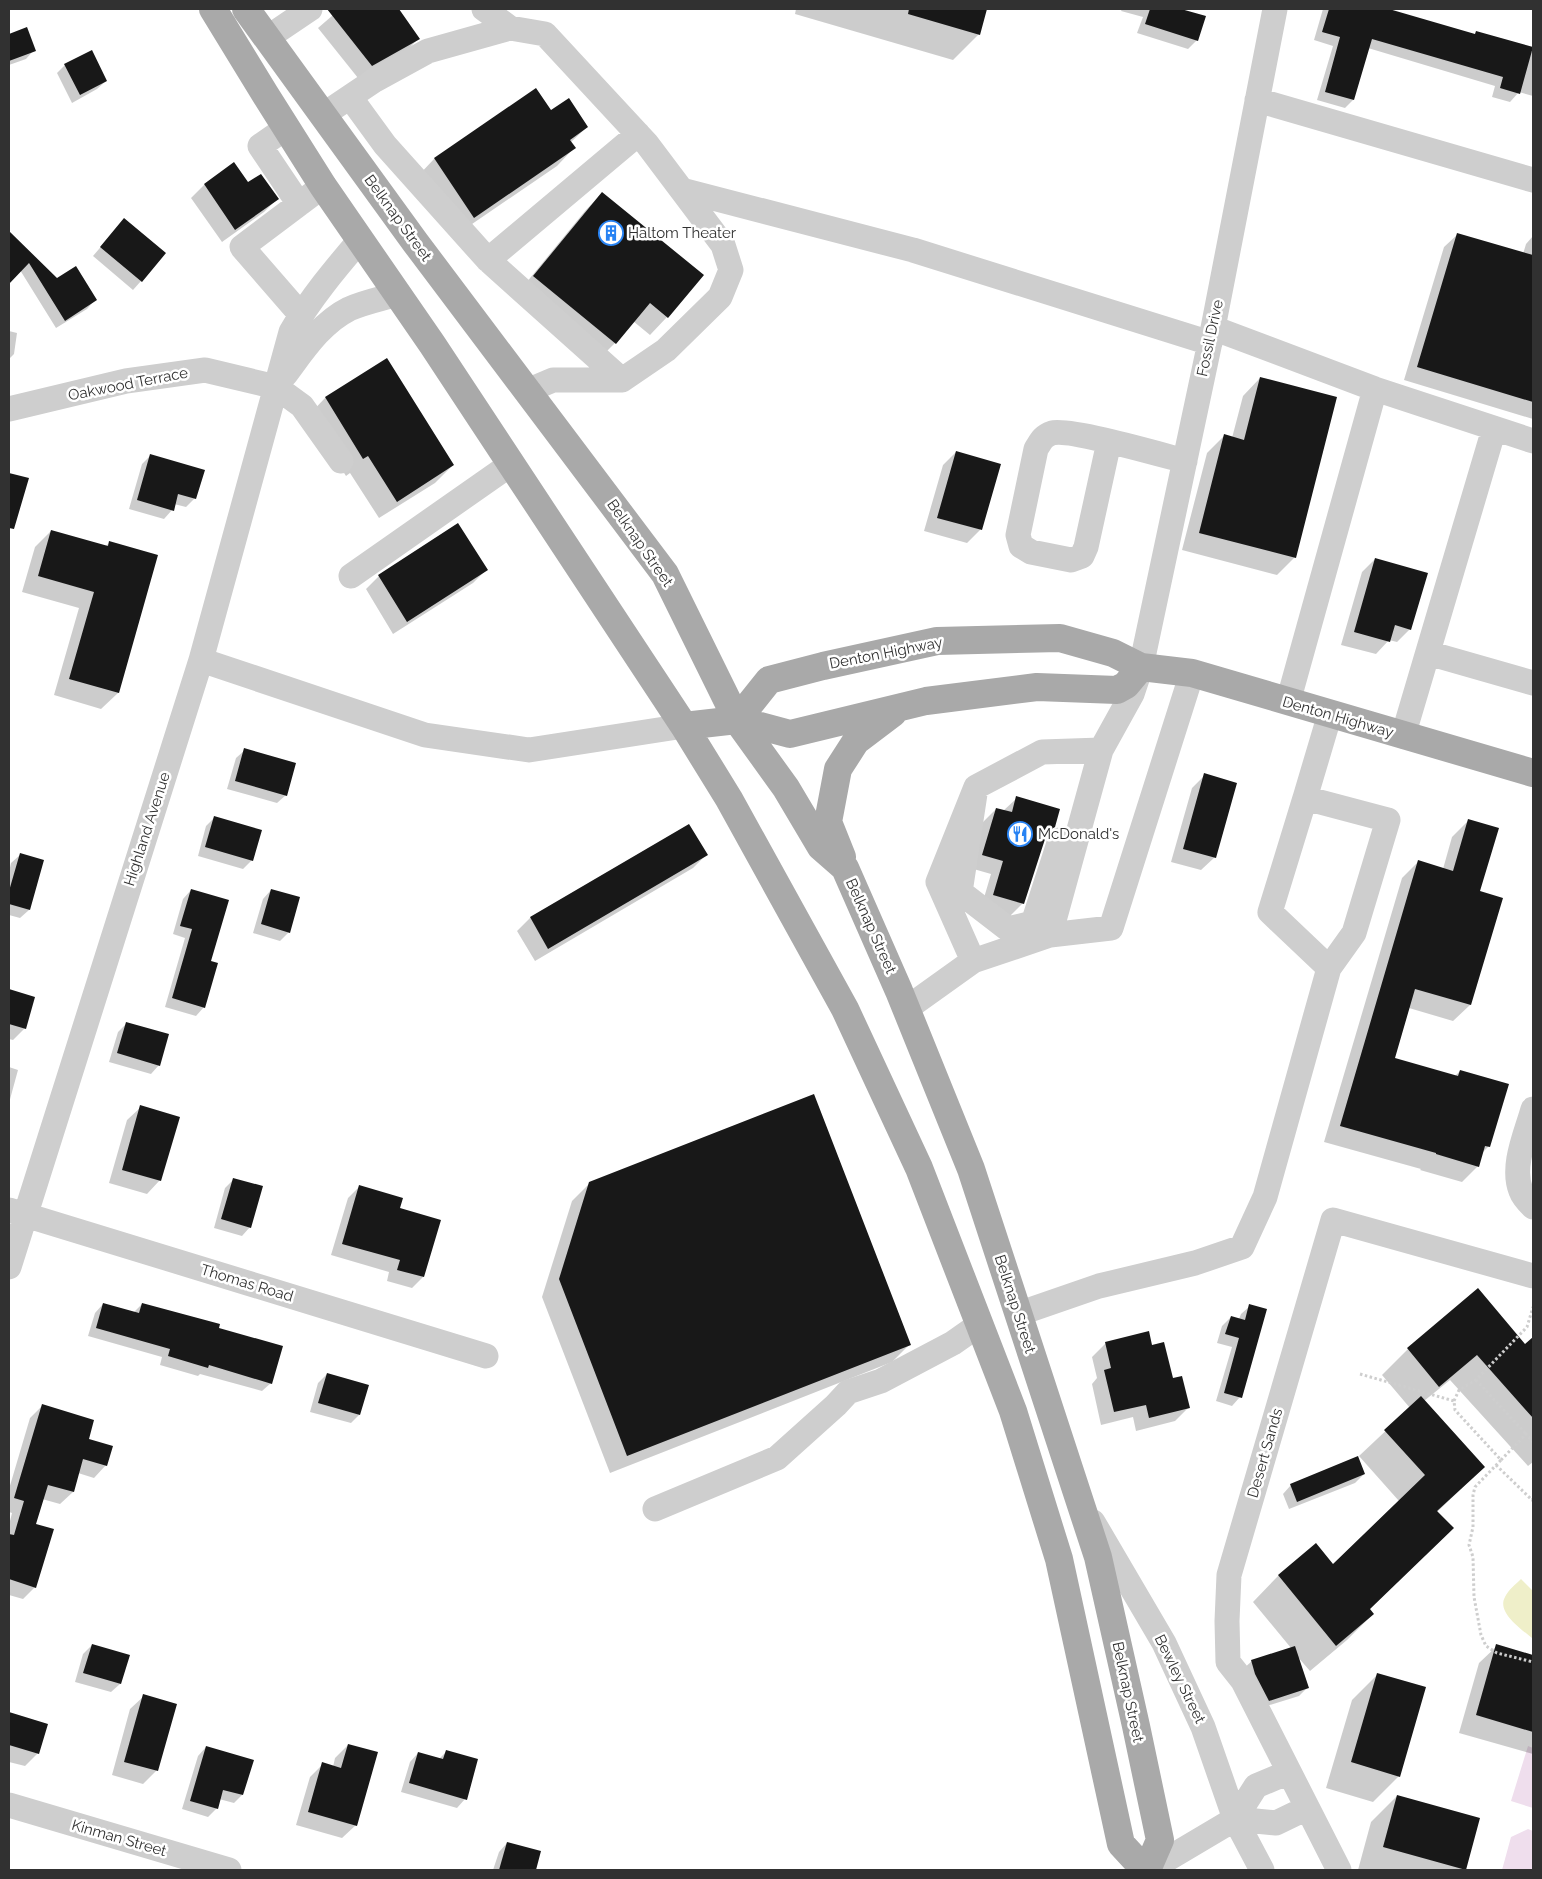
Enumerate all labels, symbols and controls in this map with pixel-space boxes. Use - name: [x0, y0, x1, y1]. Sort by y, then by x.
- street label: Belknap Street: [361, 171, 435, 265]
- building icon: Haltom Theater: [598, 220, 624, 246]
- place label: Haltom Theater: [628, 224, 737, 242]
- street label: Fossil Drive: [1193, 298, 1227, 378]
- street label: Oakwood Terrace: [67, 364, 190, 404]
- street label: Belknap Street: [603, 496, 677, 590]
- street label: Denton Highway: [828, 633, 944, 673]
- street label: Denton Highway: [1280, 693, 1396, 741]
- street label: Highland Avenue: [120, 770, 174, 888]
- restaurant icon: McDonald's: [1007, 821, 1033, 847]
- place label: McDonald's: [1038, 825, 1119, 843]
- street label: Belknap Street: [842, 876, 900, 976]
- street label: Belknap Street: [991, 1253, 1039, 1355]
- street label: Thomas Road: [199, 1260, 295, 1306]
- street label: Desert Sands: [1244, 1406, 1286, 1500]
- street label: Bewley Street: [1151, 1632, 1209, 1726]
- street label: Belknap Street: [1109, 1640, 1147, 1744]
- street label: Kinman Street: [70, 1816, 168, 1860]

